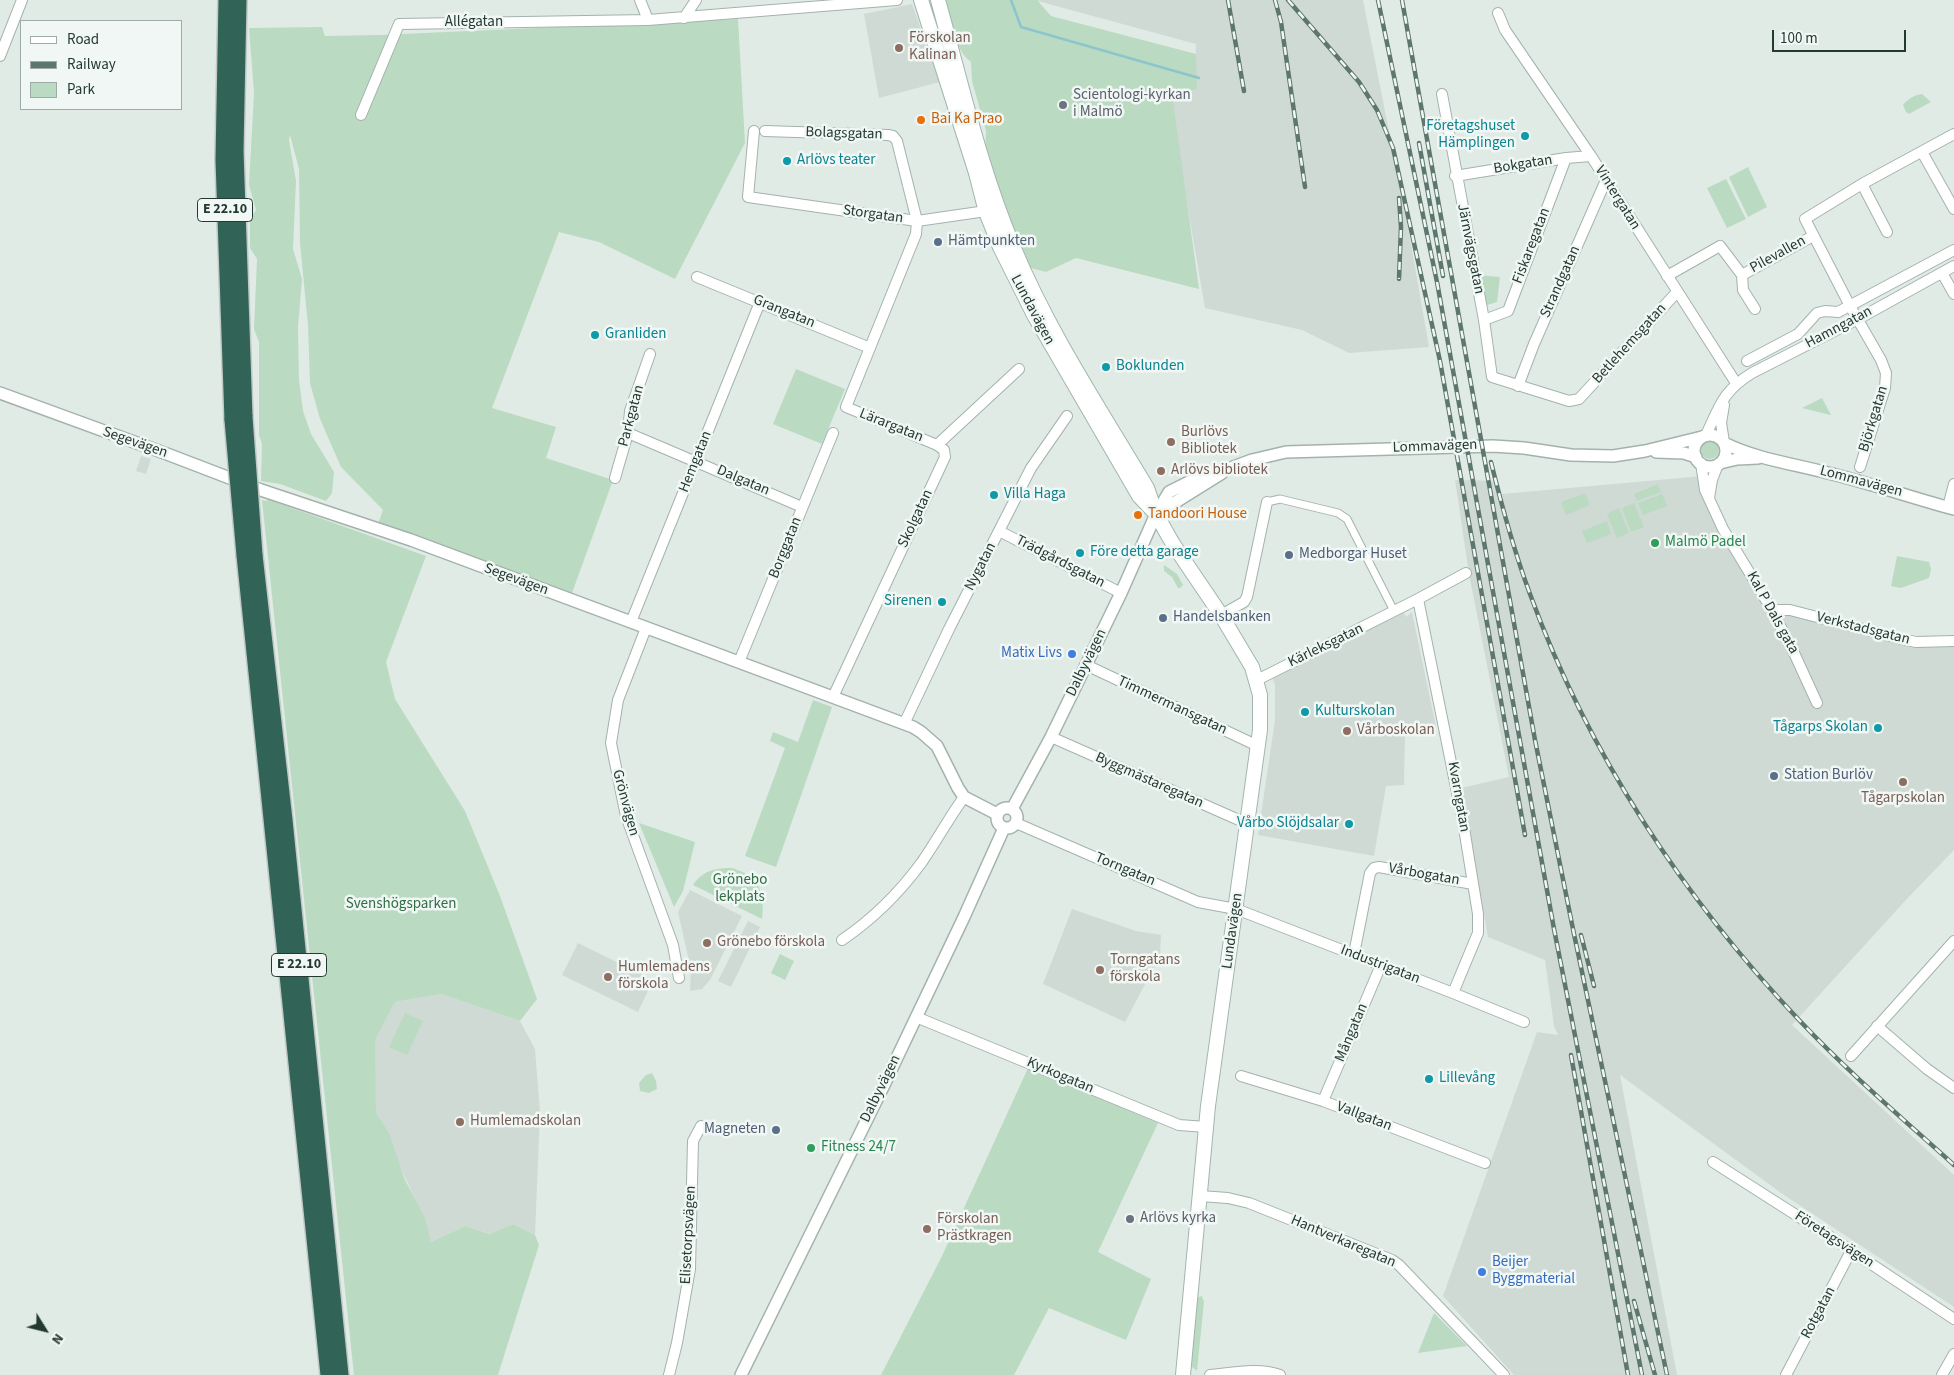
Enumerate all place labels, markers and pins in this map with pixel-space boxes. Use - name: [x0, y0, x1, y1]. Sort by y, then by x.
- place label: Förskolan Kalinan: [909, 30, 971, 65]
- marker: Förskolan Kalinan: [893, 42, 905, 54]
- place label: Scientologi-kyrkan i Malmö: [1073, 87, 1191, 122]
- marker: Scientologi-kyrkan i Malmö: [1057, 99, 1069, 111]
- place label: Bai Ka Prao: [931, 111, 1002, 129]
- marker: Bai Ka Prao: [915, 114, 927, 126]
- place label: Företagshuset Hämplingen: [1426, 118, 1515, 153]
- marker: Företagshuset Hämplingen: [1519, 130, 1531, 142]
- place label: Arlövs teater: [797, 152, 876, 170]
- marker: Arlövs teater: [781, 155, 793, 167]
- place label: Hämtpunkten: [948, 233, 1035, 251]
- marker: Hämtpunkten: [932, 236, 944, 248]
- place label: Granliden: [605, 326, 666, 344]
- marker: Granliden: [589, 329, 601, 341]
- place label: Boklunden: [1116, 358, 1185, 376]
- marker: Boklunden: [1100, 361, 1112, 373]
- place label: Burlövs Bibliotek: [1181, 424, 1237, 459]
- marker: Burlövs Bibliotek: [1165, 436, 1177, 448]
- place label: Arlövs bibliotek: [1171, 462, 1268, 480]
- marker: Arlövs bibliotek: [1155, 465, 1167, 477]
- place label: Villa Haga: [1004, 486, 1066, 504]
- marker: Villa Haga: [988, 489, 1000, 501]
- place label: Tandoori House: [1148, 506, 1247, 524]
- marker: Tandoori House: [1132, 509, 1144, 521]
- place label: Malmö Padel: [1665, 534, 1746, 552]
- marker: Malmö Padel: [1649, 537, 1661, 549]
- place label: Före detta garage: [1090, 544, 1199, 562]
- place label: Medborgar Huset: [1299, 546, 1407, 564]
- marker: Före detta garage: [1074, 547, 1086, 559]
- marker: Medborgar Huset: [1283, 549, 1295, 561]
- place label: Sirenen: [884, 593, 932, 611]
- marker: Sirenen: [936, 596, 948, 608]
- place label: Handelsbanken: [1173, 609, 1271, 627]
- marker: Handelsbanken: [1157, 612, 1169, 624]
- place label: Matix Livs: [1001, 645, 1062, 663]
- marker: Matix Livs: [1066, 648, 1078, 660]
- place label: Kulturskolan: [1315, 703, 1395, 721]
- marker: Kulturskolan: [1299, 706, 1311, 718]
- place label: Tågarps Skolan: [1773, 719, 1868, 737]
- place label: Vårboskolan: [1357, 722, 1435, 740]
- marker: Tågarps Skolan: [1872, 722, 1884, 734]
- marker: Vårboskolan: [1341, 725, 1353, 737]
- place label: Station Burlöv: [1784, 767, 1873, 785]
- marker: Station Burlöv: [1768, 770, 1780, 782]
- marker: Tågarpskolan: [1897, 776, 1909, 788]
- place label: Tågarpskolan: [1861, 790, 1945, 808]
- place label: Vårbo Slöjdsalar: [1237, 815, 1339, 833]
- marker: Vårbo Slöjdsalar: [1343, 818, 1355, 830]
- place label: Grönebo förskola: [717, 934, 825, 952]
- marker: Grönebo förskola: [701, 937, 713, 949]
- place label: Torngatans förskola: [1110, 952, 1180, 987]
- place label: Humlemadens förskola: [618, 959, 710, 994]
- marker: Torngatans förskola: [1094, 964, 1106, 976]
- marker: Humlemadens förskola: [602, 971, 614, 983]
- place label: Lillevång: [1439, 1070, 1495, 1088]
- marker: Lillevång: [1423, 1073, 1435, 1085]
- place label: Humlemadskolan: [470, 1113, 581, 1131]
- marker: Humlemadskolan: [454, 1116, 466, 1128]
- place label: Magneten: [704, 1121, 766, 1139]
- marker: Magneten: [770, 1124, 782, 1136]
- place label: Fitness 24/7: [821, 1139, 896, 1157]
- marker: Fitness 24/7: [805, 1142, 817, 1154]
- place label: Arlövs kyrka: [1140, 1210, 1216, 1228]
- place label: Förskolan Prästkragen: [937, 1211, 1012, 1246]
- marker: Arlövs kyrka: [1124, 1213, 1136, 1225]
- marker: Förskolan Prästkragen: [921, 1223, 933, 1235]
- place label: Beijer Byggmaterial: [1492, 1254, 1575, 1289]
- marker: Beijer Byggmaterial: [1476, 1266, 1488, 1278]

